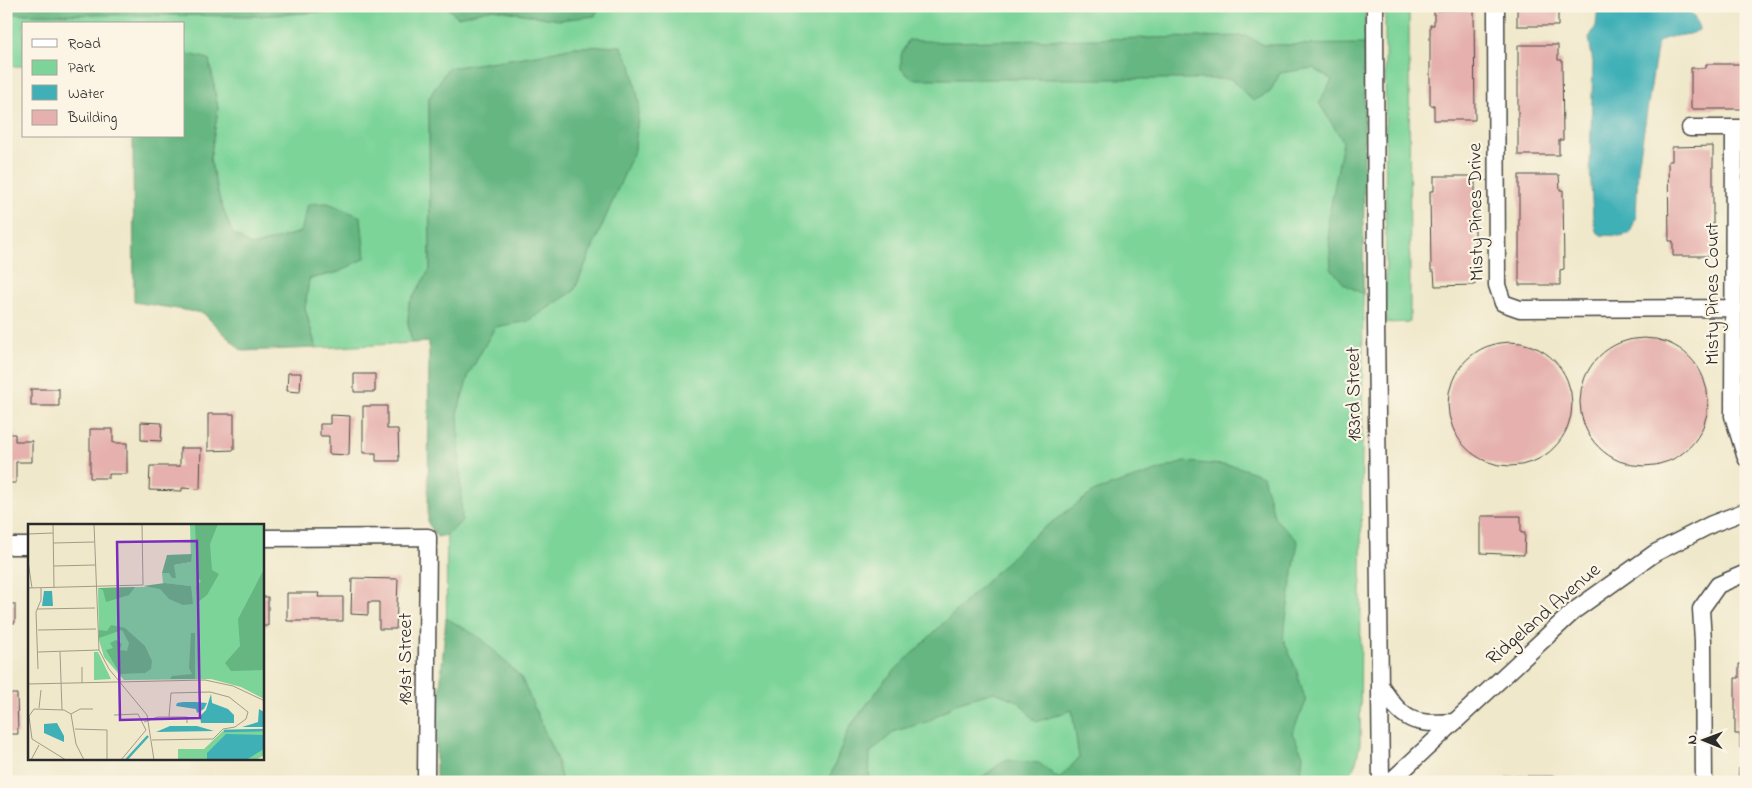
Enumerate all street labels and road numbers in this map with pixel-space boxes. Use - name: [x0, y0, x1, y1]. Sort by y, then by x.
- street label: Misty Pines Drive: [1461, 142, 1493, 281]
- street label: Misty Pines Court: [1699, 223, 1728, 365]
- street label: 183rd Street: [1340, 346, 1370, 442]
- street label: Ridgeland Avenue: [1480, 557, 1609, 674]
- street label: 181st Street: [392, 612, 421, 705]

